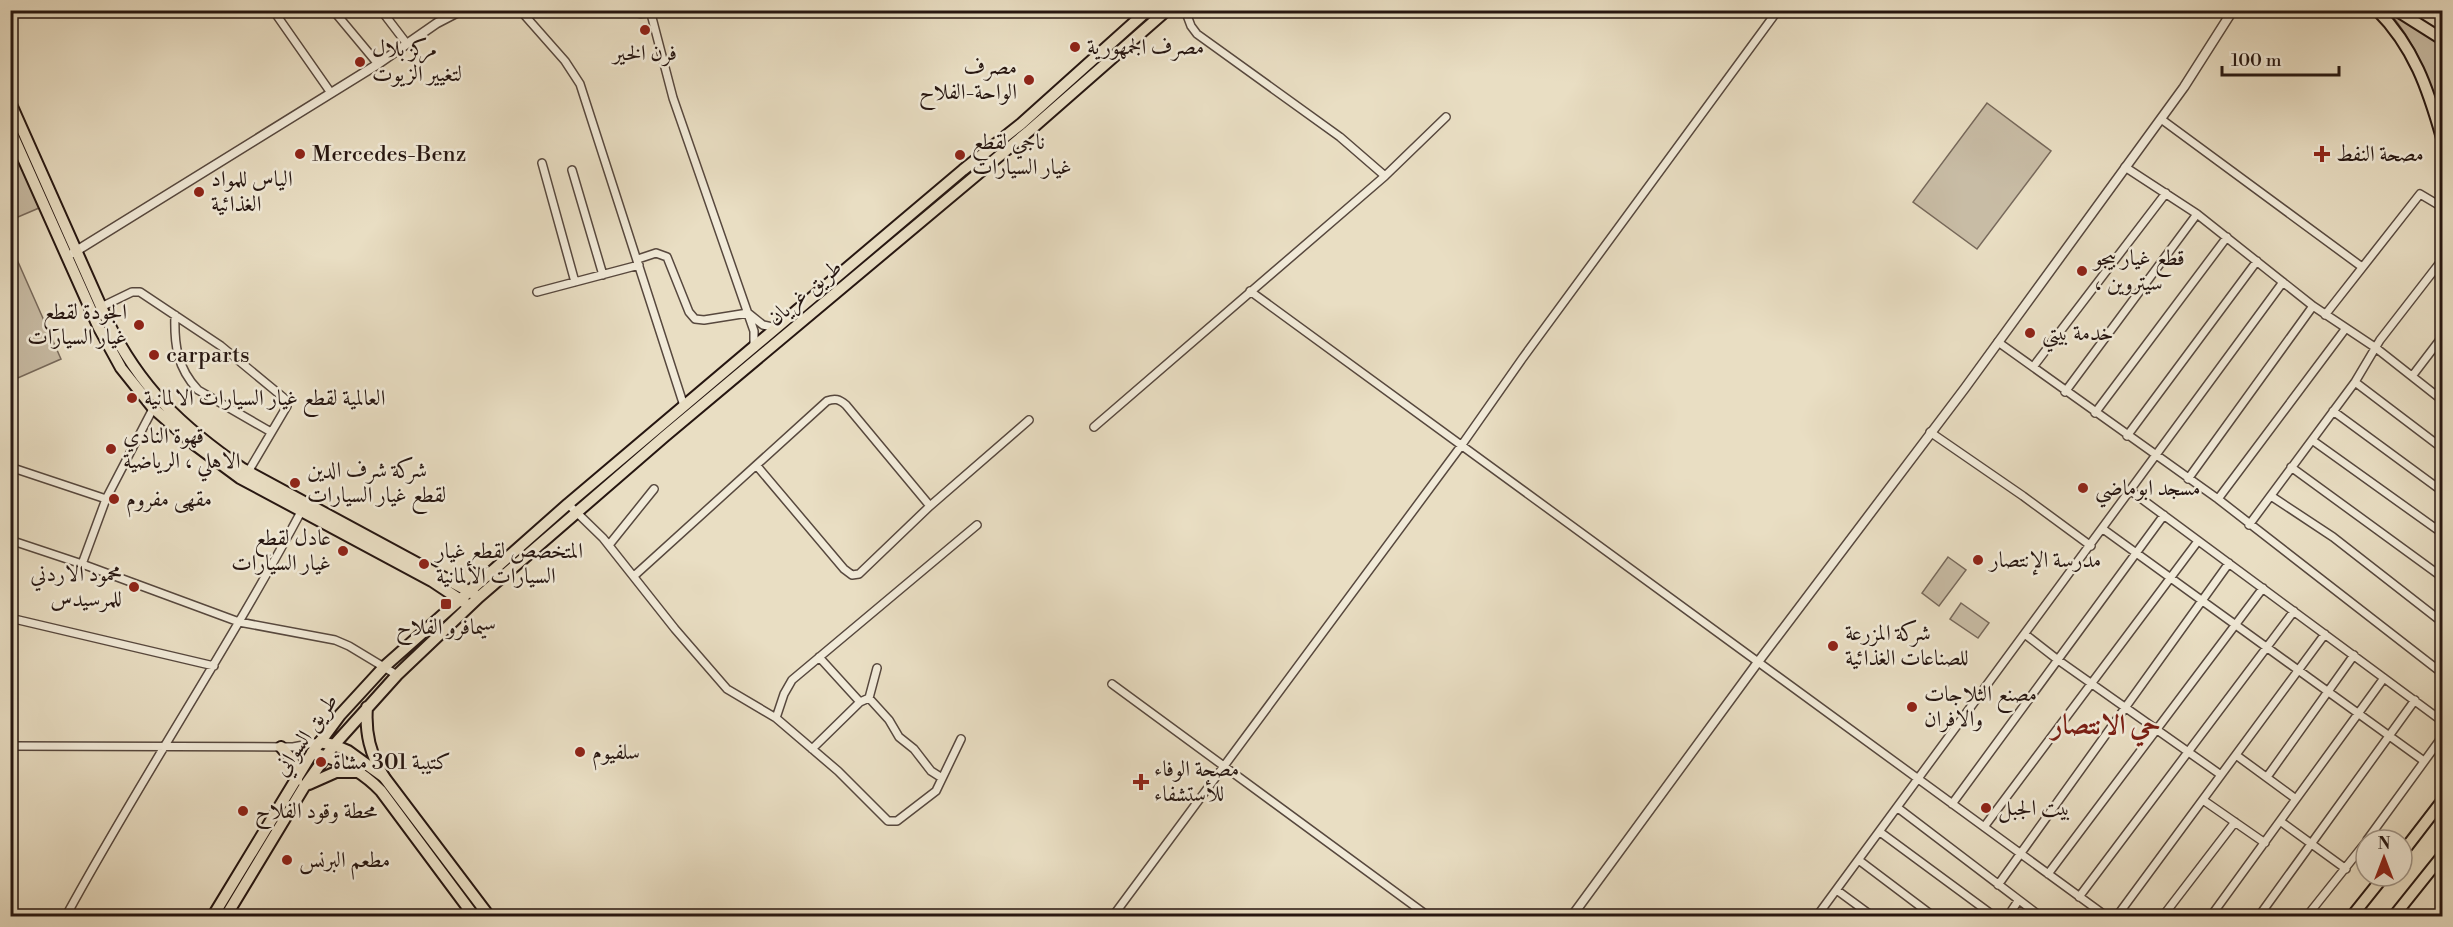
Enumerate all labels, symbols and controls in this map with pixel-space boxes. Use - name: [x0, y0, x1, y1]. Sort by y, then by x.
- marker: فرن الخير: [638, 23, 652, 37]
- place label: مصرف الجمهورية: [1087, 34, 1204, 61]
- place label: مركز بلال لتغيير الزيوت: [372, 36, 462, 88]
- scale bar: [2222, 39, 2339, 77]
- place label: فرن الخير: [611, 40, 677, 67]
- marker: مصرف الجمهورية: [1068, 40, 1082, 54]
- text: 100 m: [2231, 49, 2282, 72]
- place label: مصرف الواحة-الفلاح: [919, 54, 1017, 111]
- marker: مركز بلال لتغيير الزيوت: [353, 55, 367, 69]
- marker: مصرف الواحة-الفلاح: [1022, 73, 1036, 87]
- place label: ناجي لقطع غيار السيارات: [972, 129, 1072, 181]
- place label: Mercedes-Benz: [312, 141, 466, 168]
- place label: مصحة النفط: [2336, 141, 2424, 168]
- marker: مصحة النفط: [2313, 145, 2331, 163]
- marker: Mercedes-Benz: [293, 147, 307, 161]
- marker: ناجي لقطع غيار السيارات: [953, 148, 967, 162]
- place label: الياس للمواد الغذائية: [211, 166, 293, 218]
- marker: الياس للمواد الغذائية: [192, 185, 206, 199]
- place label: قطع غيار بيجو ، سيتروين: [2092, 245, 2185, 297]
- street label: طريق غريان: [762, 254, 849, 333]
- marker: قطع غيار بيجو ، سيتروين: [2075, 264, 2089, 278]
- place label: الجودة لقطع غيار السيارات: [27, 299, 127, 351]
- marker: الجودة لقطع غيار السيارات: [132, 318, 146, 332]
- place label: خدمة بيتي: [2042, 320, 2114, 353]
- marker: خدمة بيتي: [2023, 326, 2037, 340]
- place label: carparts: [166, 342, 250, 369]
- marker: carparts: [147, 348, 161, 362]
- place label: العالمية لقطع غيار السيارات الالمانية: [144, 385, 385, 417]
- marker: العالمية لقطع غيار السيارات الالمانية: [125, 391, 139, 405]
- place label: قهوة النادي الاهلي ، الرياضية: [123, 423, 241, 482]
- marker: قهوة النادي الاهلي ، الرياضية: [104, 442, 118, 456]
- place label: شركة شرف الدين لقطع غيار السيارات: [307, 456, 446, 514]
- place label: مسجد ابوماضي: [2095, 475, 2201, 508]
- marker: شركة شرف الدين لقطع غيار السيارات: [288, 476, 302, 490]
- marker: مسجد ابوماضي: [2076, 481, 2090, 495]
- place label: مقهى مفروم: [126, 486, 212, 518]
- marker: مقهى مفروم: [107, 492, 121, 506]
- place label: عادل لقطع غيار السيارات: [231, 525, 331, 577]
- place label: المتخصص لقطع غيار السيارات الألمانية: [434, 538, 583, 590]
- marker: عادل لقطع غيار السيارات: [336, 544, 350, 558]
- place label: مدرسة الإنتصار: [1988, 547, 2101, 576]
- marker: مدرسة الإنتصار: [1971, 553, 1985, 567]
- marker: المتخصص لقطع غيار السيارات الألمانية: [417, 557, 431, 571]
- place label: محمود الاردني للمرسيدس: [30, 561, 122, 613]
- marker: محمود الاردني للمرسيدس: [127, 580, 141, 594]
- marker: سيمافرو الفلاح: [439, 597, 453, 611]
- place label: سيمافرو الفلاح: [396, 614, 496, 646]
- place label: شركة المزرعة للصناعات الغذائية: [1845, 619, 1969, 672]
- marker: شركة المزرعة للصناعات الغذائية: [1826, 639, 1840, 653]
- place label: مصنع الثلاجات والافران: [1924, 681, 2037, 733]
- street label: طريق السواني: [268, 689, 347, 784]
- marker: مصنع الثلاجات والافران: [1905, 700, 1919, 714]
- district label: حي الانتصار: [2048, 708, 2161, 747]
- place label: سلفيوم: [592, 739, 640, 771]
- marker: سلفيوم: [573, 745, 587, 759]
- place label: كتيبة 301 مشاة: [333, 749, 451, 776]
- marker: كتيبة 301 مشاة: [314, 755, 328, 769]
- place label: مصحة الوفاء للأستشفاء: [1154, 756, 1239, 808]
- marker: مصحة الوفاء للأستشفاء: [1132, 773, 1150, 791]
- place label: بيت الجبل: [1998, 795, 2071, 823]
- place label: محطة وقود الفلاح: [255, 798, 378, 830]
- marker: بيت الجبل: [1979, 801, 1993, 815]
- marker: محطة وقود الفلاح: [236, 804, 250, 818]
- north arrow: [2354, 828, 2414, 888]
- text: N: [2378, 834, 2391, 854]
- place label: مطعم البرنس: [299, 847, 390, 880]
- marker: مطعم البرنس: [280, 853, 294, 867]

